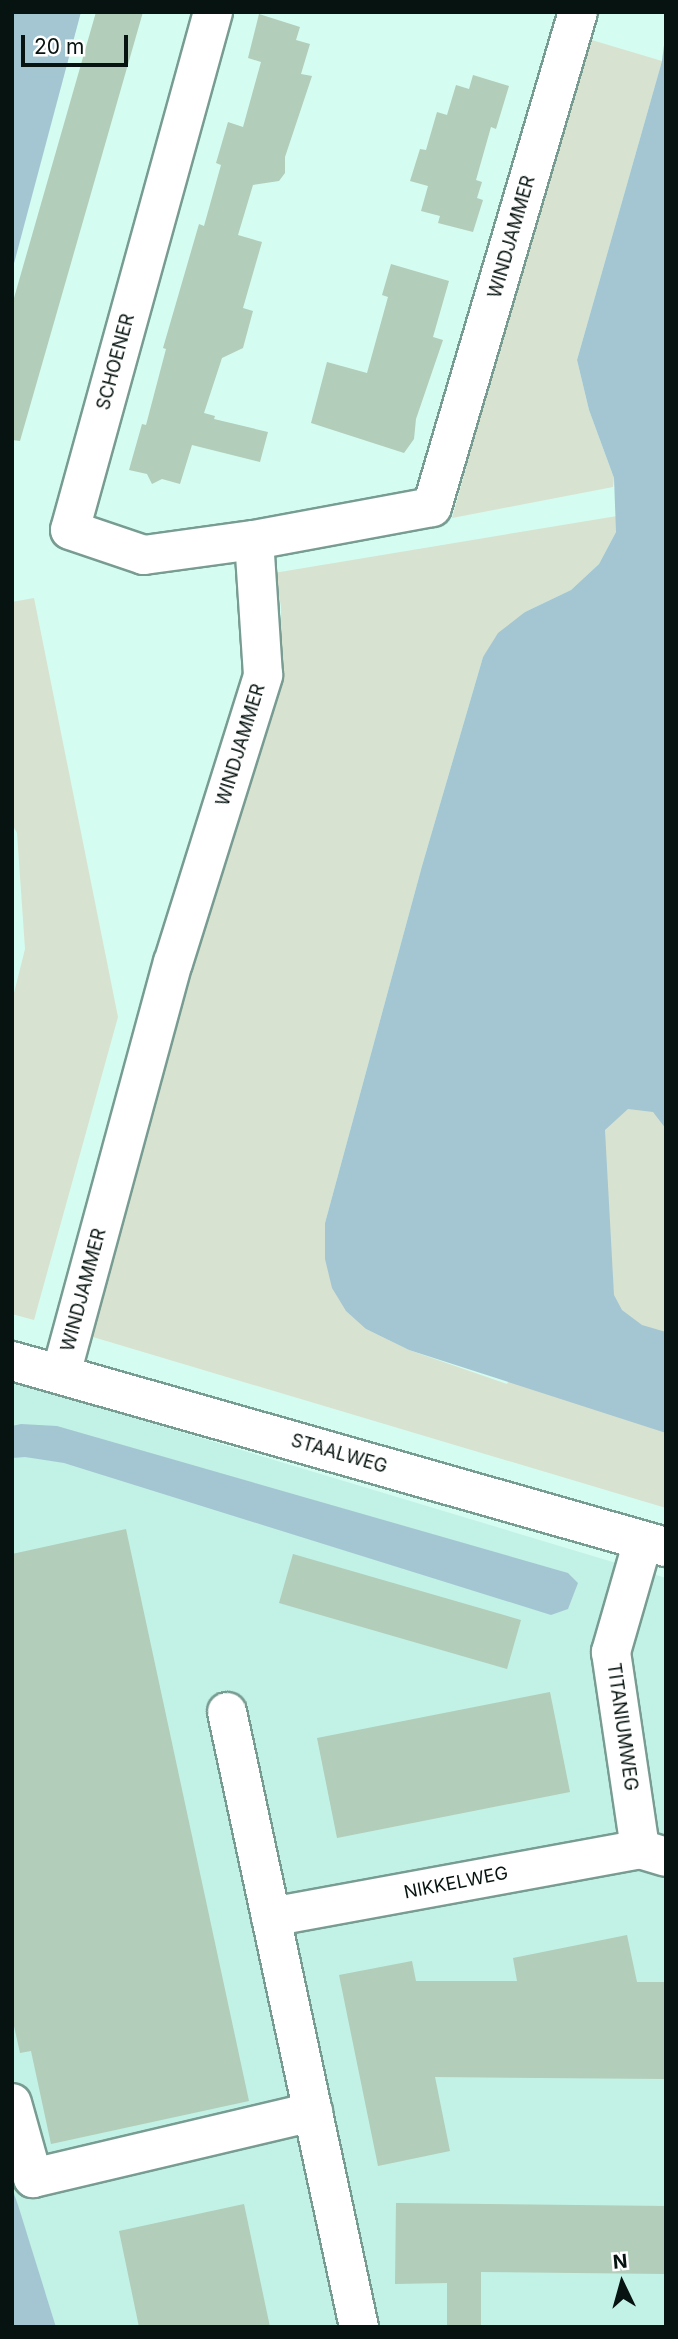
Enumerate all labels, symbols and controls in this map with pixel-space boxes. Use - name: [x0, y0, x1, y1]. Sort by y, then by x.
- scale bar: [24, 21, 131, 65]
- text: 20 m: [34, 34, 84, 59]
- street label: WINDJAMMER: [484, 173, 540, 301]
- street label: SCHOENER: [93, 312, 139, 412]
- street label: WINDJAMMER: [212, 681, 270, 809]
- street label: WINDJAMMER: [57, 1226, 111, 1354]
- street label: STAALWEG: [288, 1430, 390, 1478]
- street label: TITANIUMWEG: [602, 1662, 642, 1792]
- street label: NIKKELWEG: [402, 1862, 510, 1904]
- north arrow: [587, 2248, 657, 2318]
- text: N: [612, 2249, 628, 2274]

